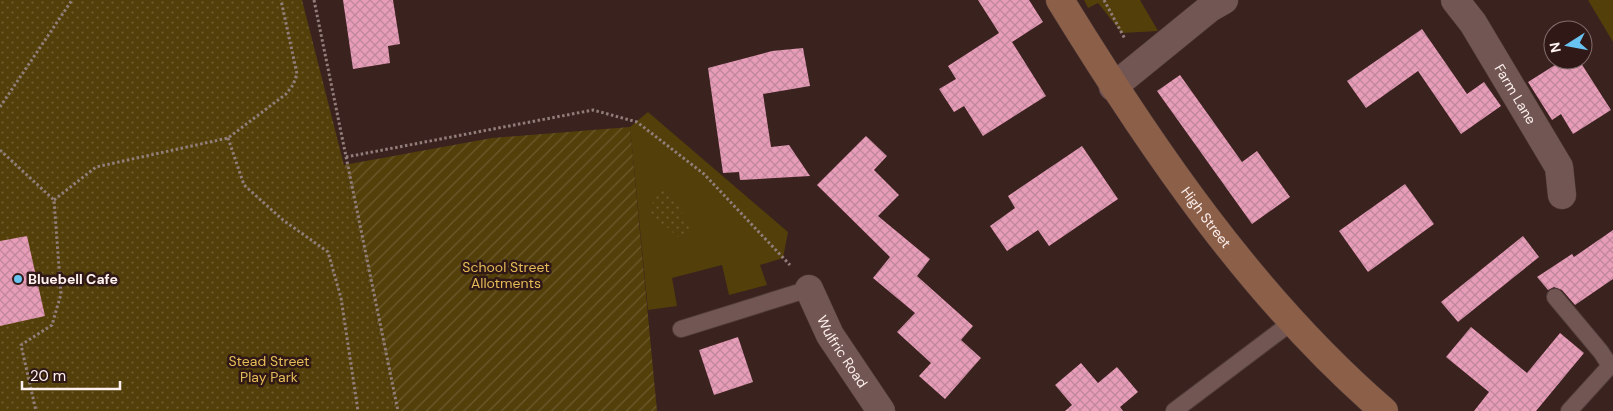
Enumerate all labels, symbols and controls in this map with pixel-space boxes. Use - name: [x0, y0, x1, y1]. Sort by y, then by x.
- north arrow: [1543, 20, 1593, 70]
- text: N: [1545, 41, 1565, 54]
- street label: Farm Lane: [1491, 61, 1540, 128]
- street label: High Street: [1177, 183, 1235, 252]
- park label: School Street Allotments: [462, 258, 550, 292]
- place label: Bluebell Cafe: [28, 270, 118, 288]
- marker: Bluebell Cafe: [12, 273, 24, 285]
- street label: Wulfric Road: [813, 312, 872, 391]
- park label: Stead Street Play Park: [228, 352, 310, 386]
- scale bar: [22, 358, 120, 390]
- text: 20 m: [30, 366, 66, 386]

